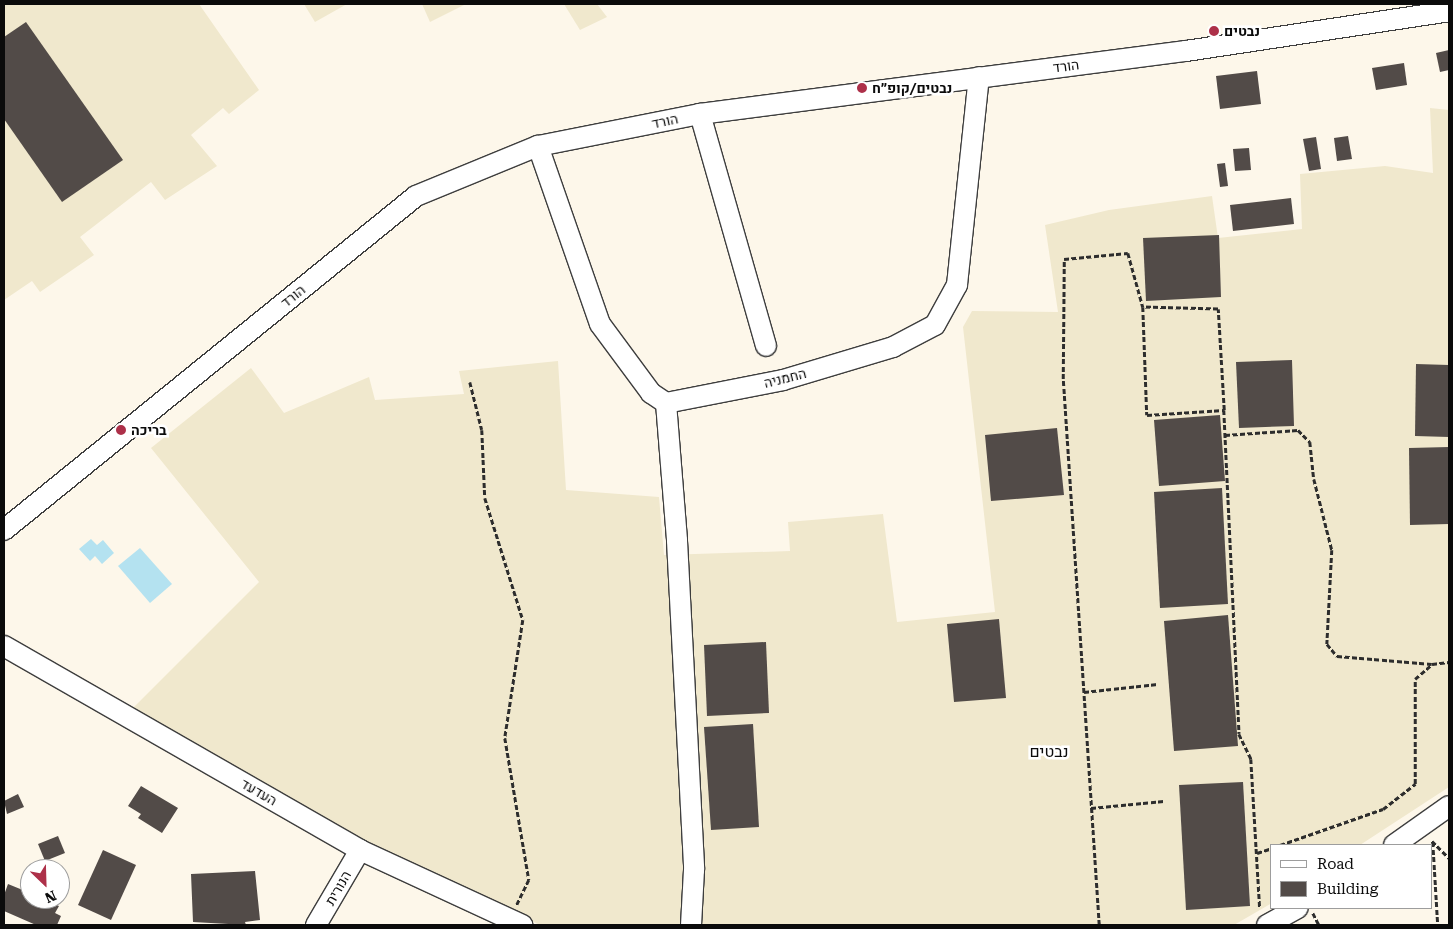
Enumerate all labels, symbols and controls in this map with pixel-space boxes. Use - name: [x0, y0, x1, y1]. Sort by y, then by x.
- place label: נבטים: [1224, 23, 1260, 39]
- marker: נבטים: [1208, 25, 1220, 37]
- street label: הורד: [1052, 56, 1080, 76]
- place label: נבטים/קופ״ח: [872, 80, 952, 96]
- marker: נבטים/קופ״ח: [856, 82, 868, 94]
- street label: הורד: [650, 110, 680, 132]
- street label: הורד: [277, 281, 309, 311]
- street label: החמניה: [762, 365, 808, 391]
- place label: בריכה: [131, 422, 167, 438]
- marker: בריכה: [115, 424, 127, 436]
- district label: נבטים: [1029, 742, 1069, 762]
- street label: העדעד: [238, 775, 280, 809]
- legend: [1270, 844, 1433, 909]
- text: Road: [1317, 855, 1354, 873]
- north arrow: [20, 859, 70, 909]
- street label: הנורית: [321, 868, 355, 908]
- text: Building: [1317, 880, 1378, 898]
- text: N: [43, 887, 59, 906]

